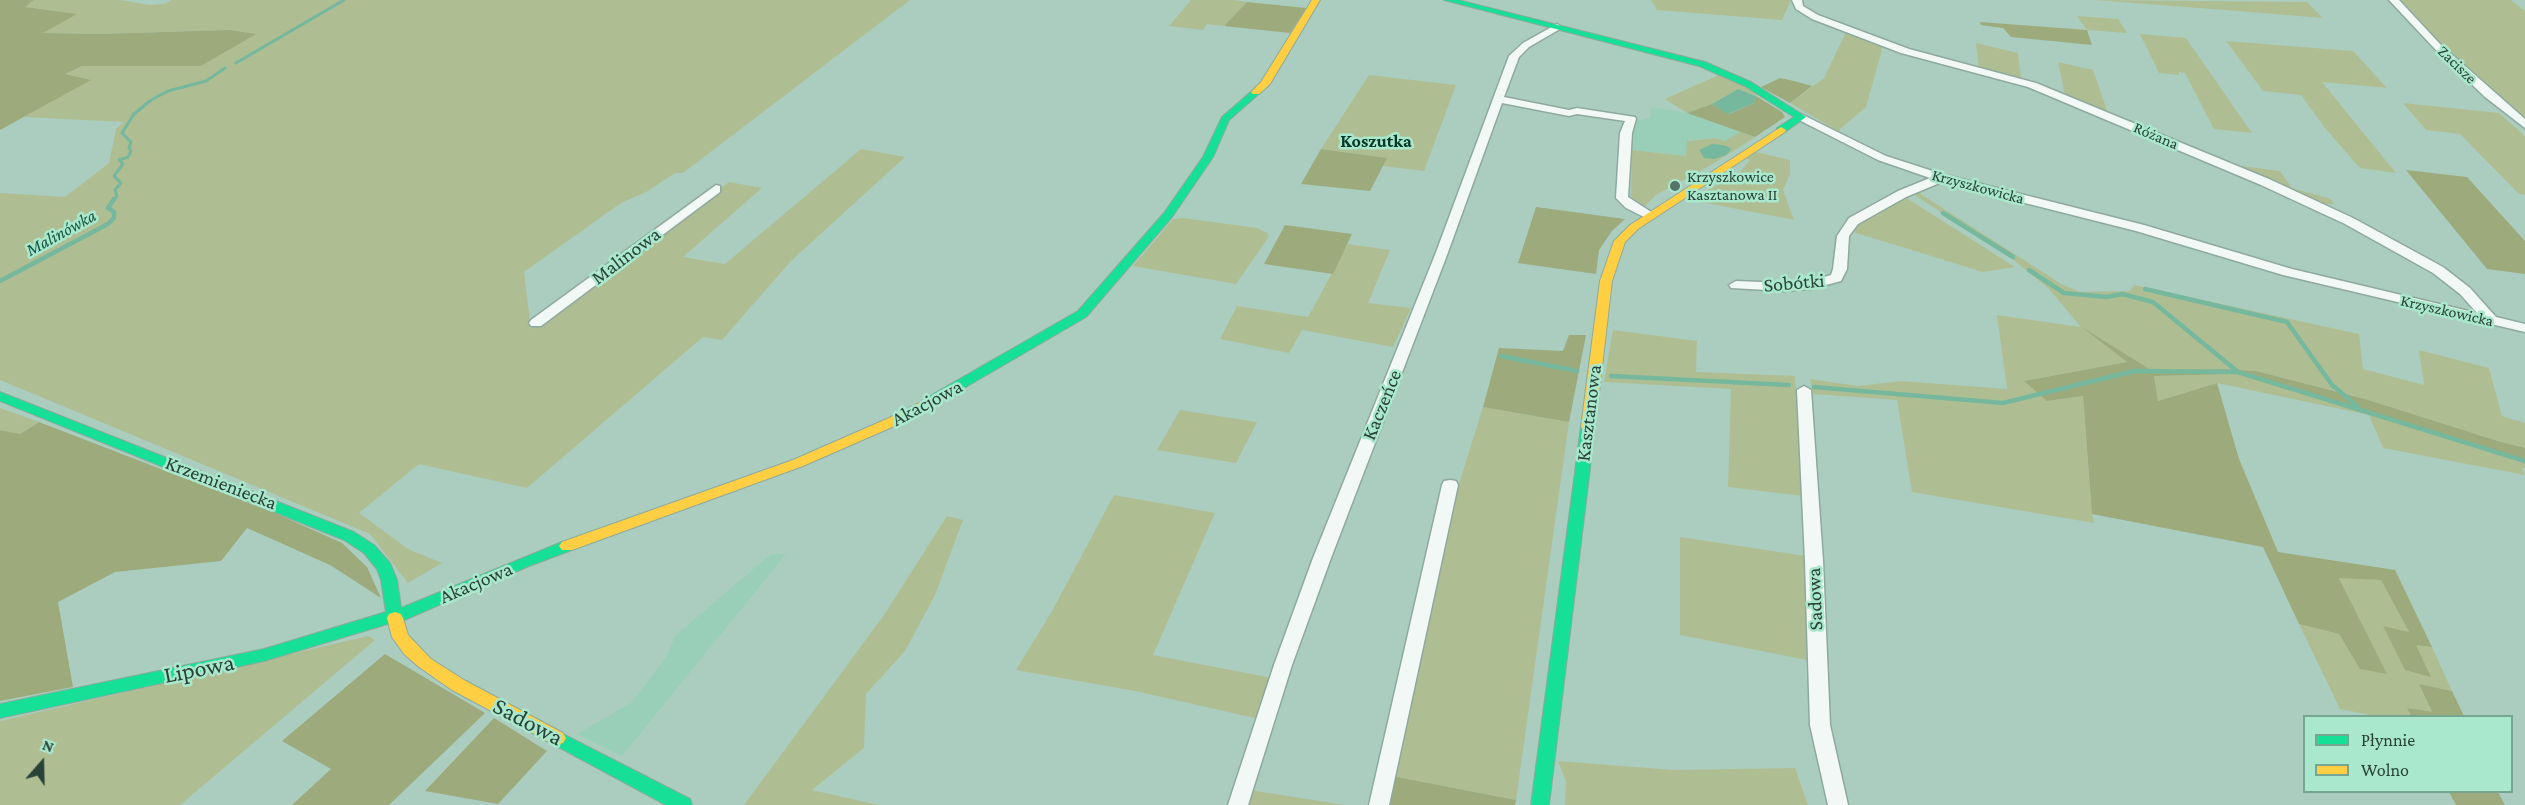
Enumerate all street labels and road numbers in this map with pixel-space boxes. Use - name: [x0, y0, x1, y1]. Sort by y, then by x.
- street label: Zacisze: [2434, 42, 2480, 88]
- street label: Różana: [2131, 118, 2181, 154]
- street label: Krzyszkowicka: [1930, 165, 2026, 209]
- street label: Malinowa: [587, 222, 665, 290]
- street label: Sobótki: [1763, 268, 1825, 298]
- street label: Krzyszkowicka: [2399, 291, 2495, 331]
- street label: Kasztanowa: [1571, 363, 1607, 463]
- street label: Kaczeńce: [1357, 366, 1407, 444]
- street label: Akacjowa: [887, 374, 967, 432]
- street label: Krzemieniecka: [162, 451, 280, 515]
- street label: Akacjowa: [436, 557, 516, 609]
- street label: Sadowa: [1802, 567, 1828, 631]
- street label: Lipowa: [161, 648, 237, 690]
- street label: Sadowa: [488, 692, 568, 752]

